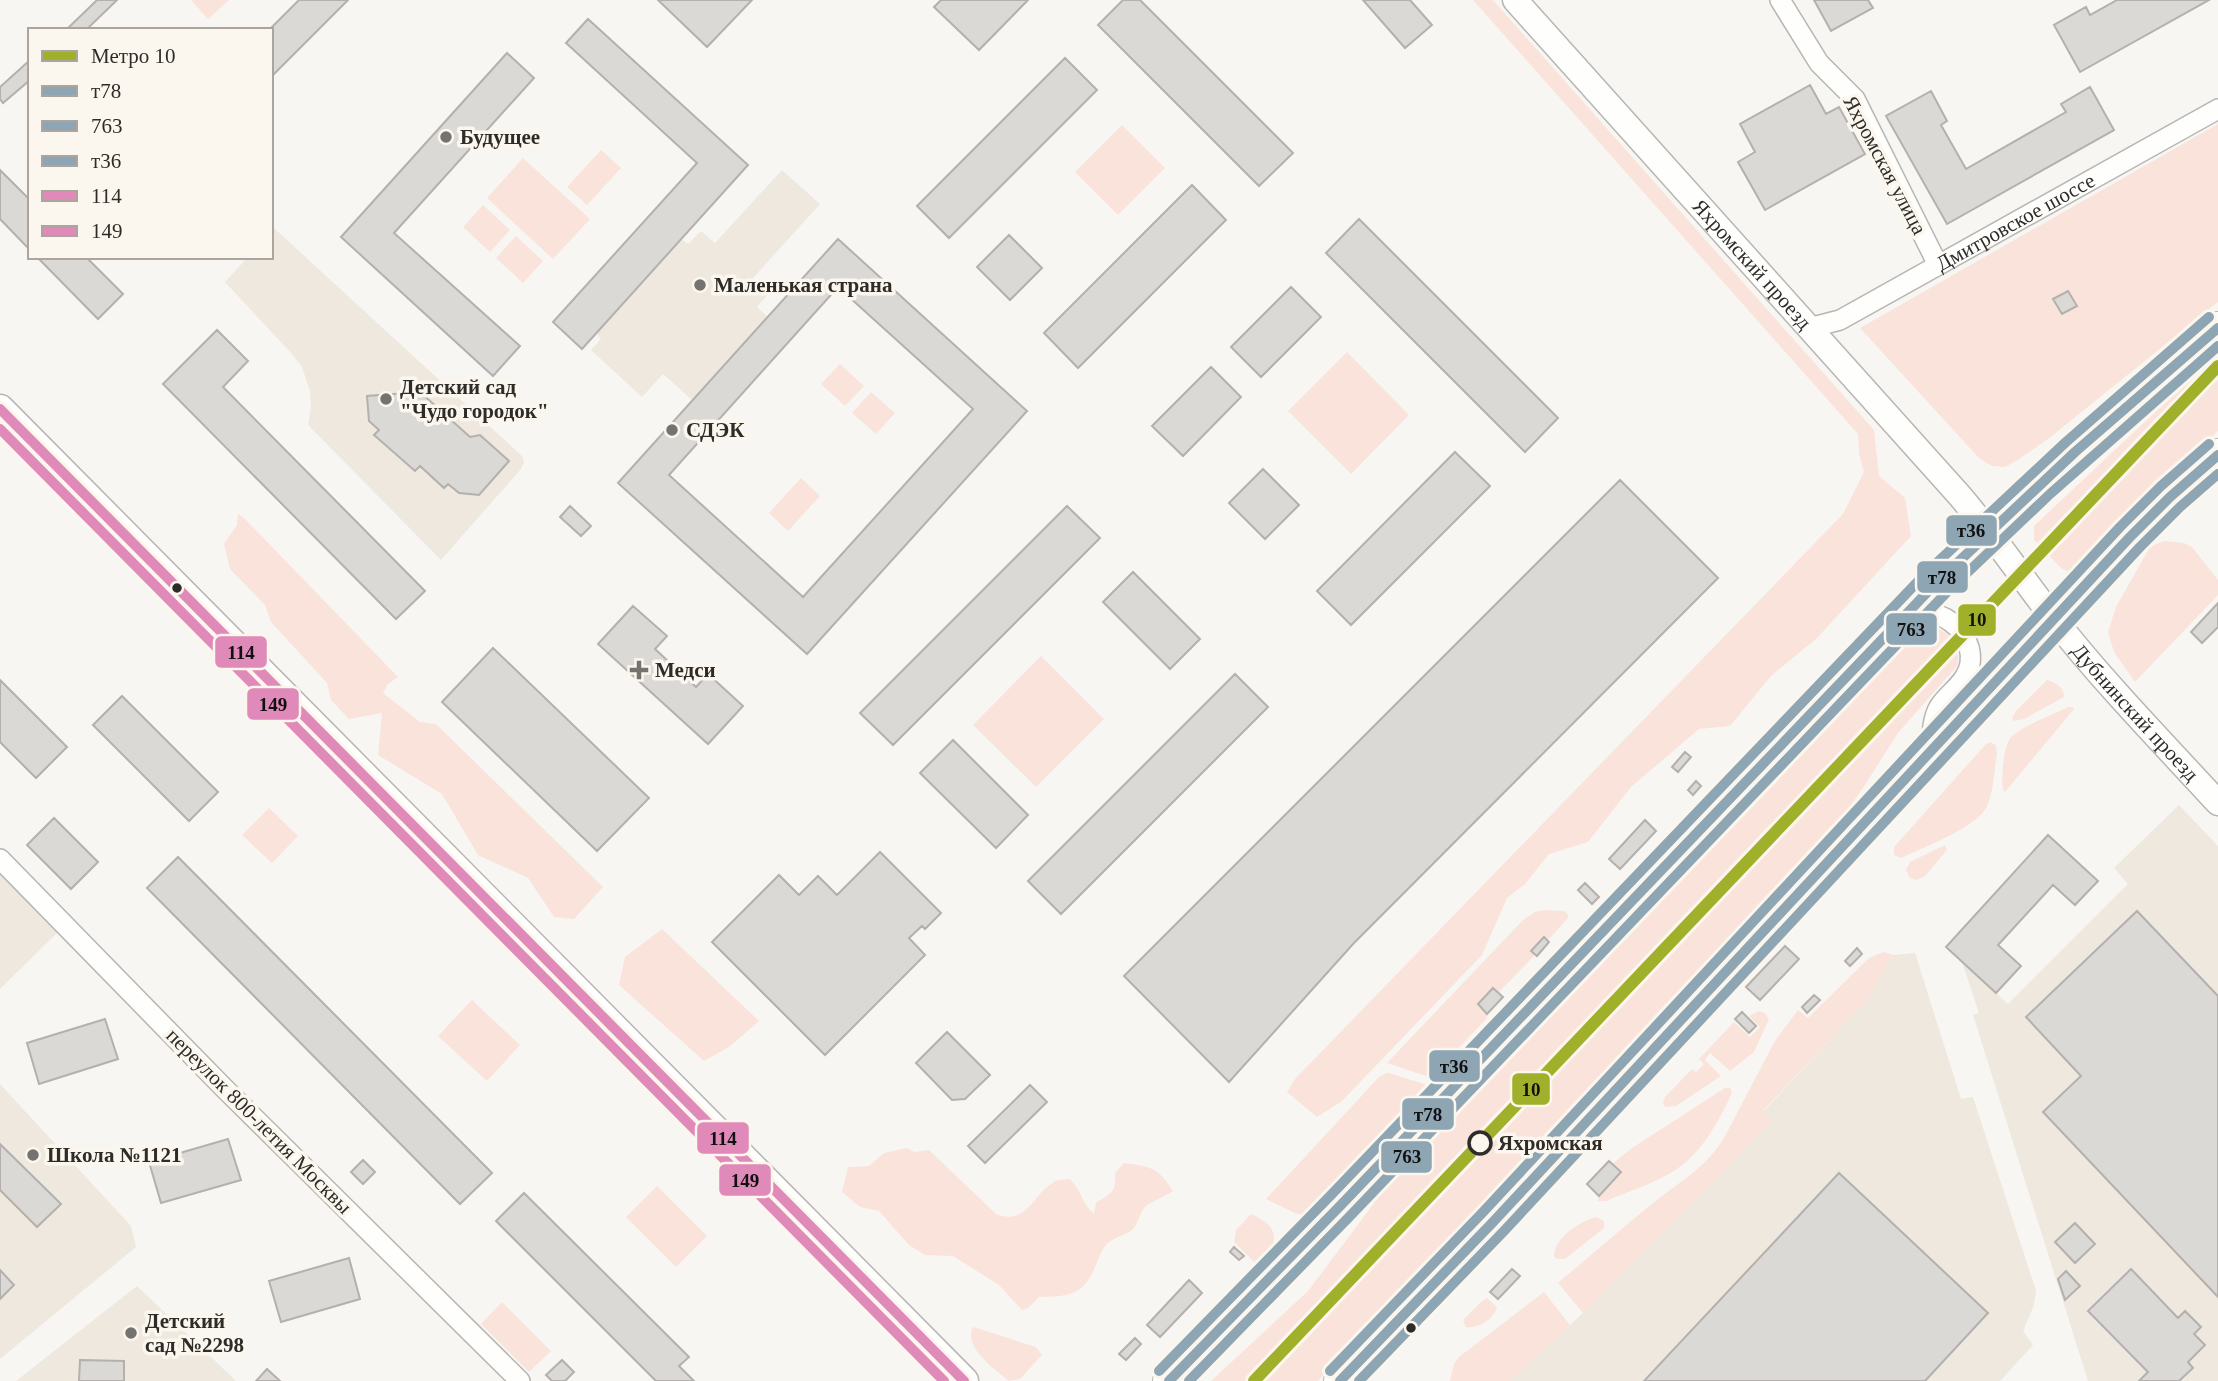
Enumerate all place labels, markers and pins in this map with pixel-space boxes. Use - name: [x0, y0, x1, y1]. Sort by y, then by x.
- place label: Будущее: [460, 125, 540, 149]
- marker: Будущее: [438, 129, 454, 145]
- place label: Маленькая страна: [714, 273, 893, 297]
- marker: Маленькая страна: [692, 277, 708, 293]
- place label: Детский сад "Чудо городок": [400, 375, 549, 423]
- marker: Детский сад "Чудо городок": [378, 391, 394, 407]
- place label: СДЭК: [686, 418, 745, 442]
- marker: СДЭК: [664, 422, 680, 438]
- unlabelled marker: [170, 581, 184, 595]
- place label: Медси: [655, 658, 716, 682]
- marker: Медси: [629, 660, 649, 680]
- marker: Яхромская: [1468, 1131, 1492, 1155]
- place label: Яхромская: [1498, 1131, 1603, 1155]
- place label: Школа №1121: [47, 1143, 182, 1167]
- marker: Школа №1121: [25, 1147, 41, 1163]
- place label: Детский сад №2298: [145, 1309, 244, 1357]
- unlabelled marker: [1404, 1321, 1418, 1335]
- marker: Детский сад №2298: [123, 1325, 139, 1341]

